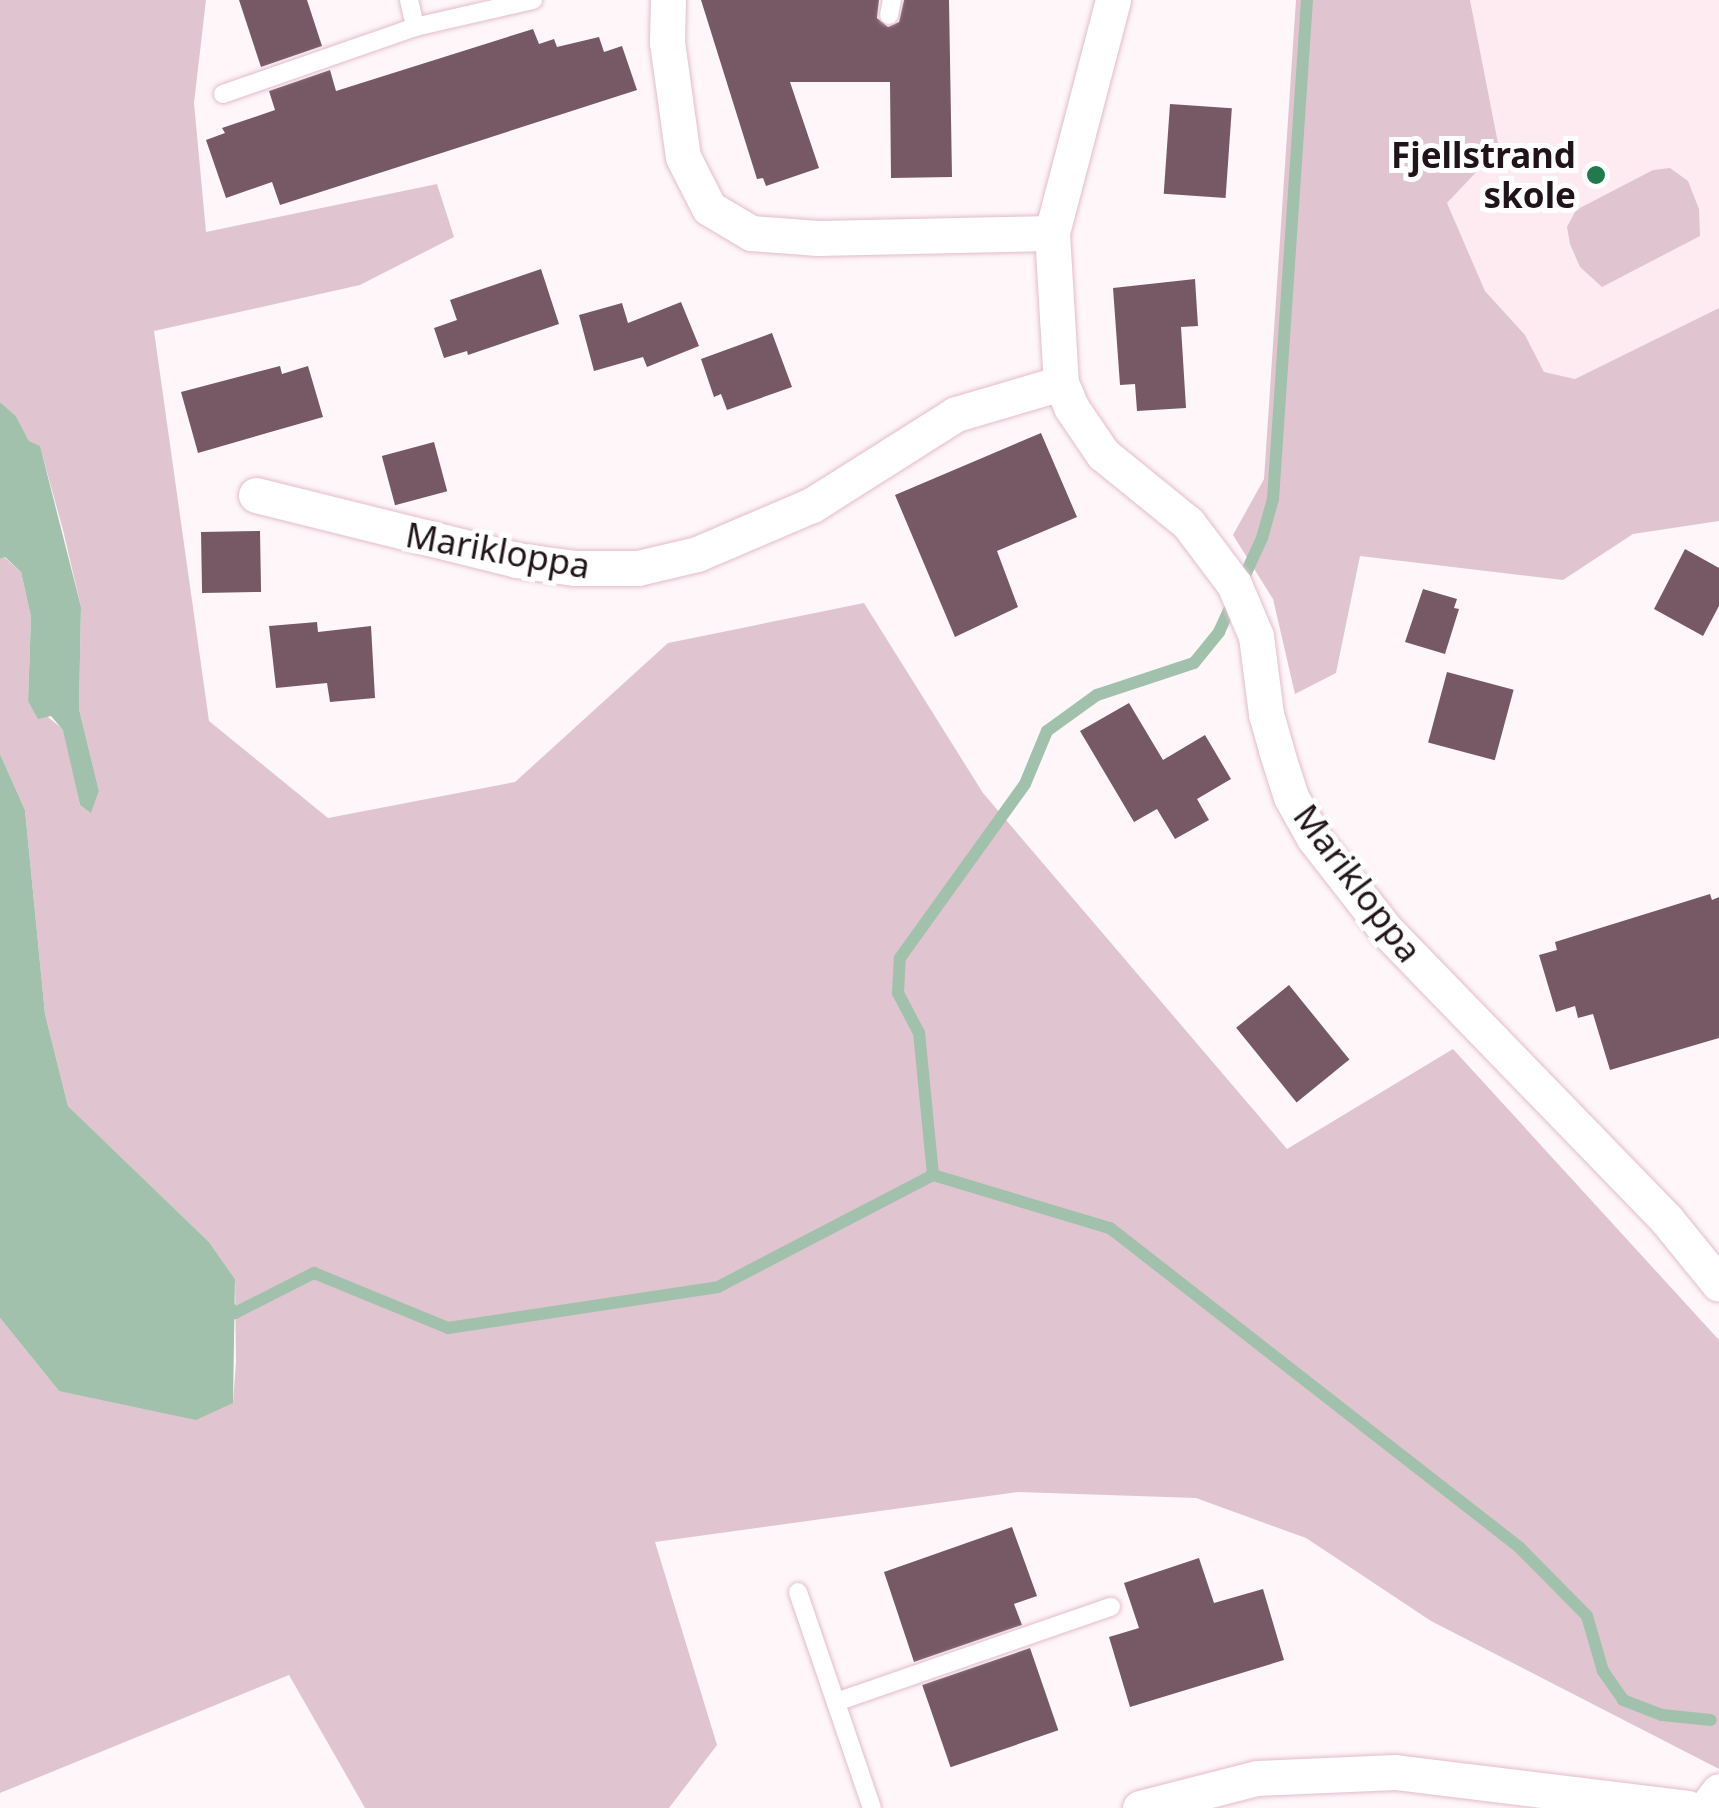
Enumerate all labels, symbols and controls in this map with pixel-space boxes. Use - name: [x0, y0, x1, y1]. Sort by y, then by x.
- place label: Fjellstrand skole: [1391, 134, 1576, 216]
- marker: Fjellstrand skole: [1585, 164, 1607, 186]
- street label: Marikloppa: [403, 513, 593, 587]
- street label: Marikloppa: [1285, 796, 1431, 970]

